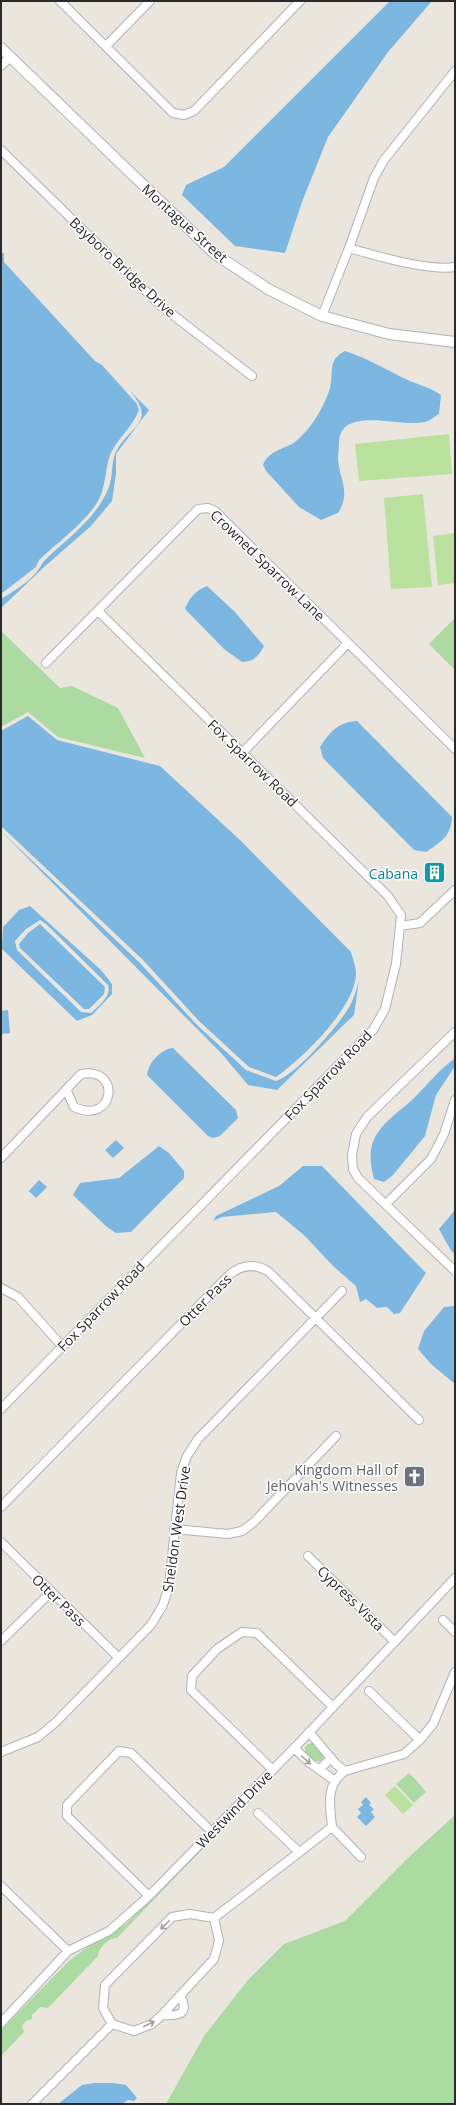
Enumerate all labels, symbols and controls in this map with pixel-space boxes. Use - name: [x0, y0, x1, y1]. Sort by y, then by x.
- street label: Montague Street: [138, 179, 232, 267]
- street label: Bayboro Bridge Drive: [66, 213, 180, 321]
- street label: Crowned Sparrow Lane: [207, 505, 329, 625]
- street label: Fox Sparrow Road: [204, 715, 302, 811]
- building icon: Cabana: [421, 860, 447, 886]
- place label: Cabana: [369, 864, 418, 883]
- street label: Fox Sparrow Road: [280, 1026, 376, 1124]
- street label: Fox Sparrow Road: [53, 1257, 149, 1355]
- street label: Otter Pass: [174, 1269, 236, 1331]
- place label: Kingdom Hall of Jehovah's Witnesses: [265, 1460, 399, 1495]
- church icon: Kingdom Hall of Jehovah's Witnesses: [401, 1464, 427, 1490]
- street label: Sheldon West Drive: [158, 1465, 194, 1593]
- street label: Cypress Vista: [313, 1561, 389, 1635]
- street label: Otter Pass: [28, 1570, 90, 1631]
- one-way arrow: [301, 1755, 311, 1764]
- street label: Westwind Drive: [192, 1766, 276, 1852]
- one-way arrow: [160, 1920, 169, 1930]
- one-way arrow: [143, 2020, 155, 2028]

